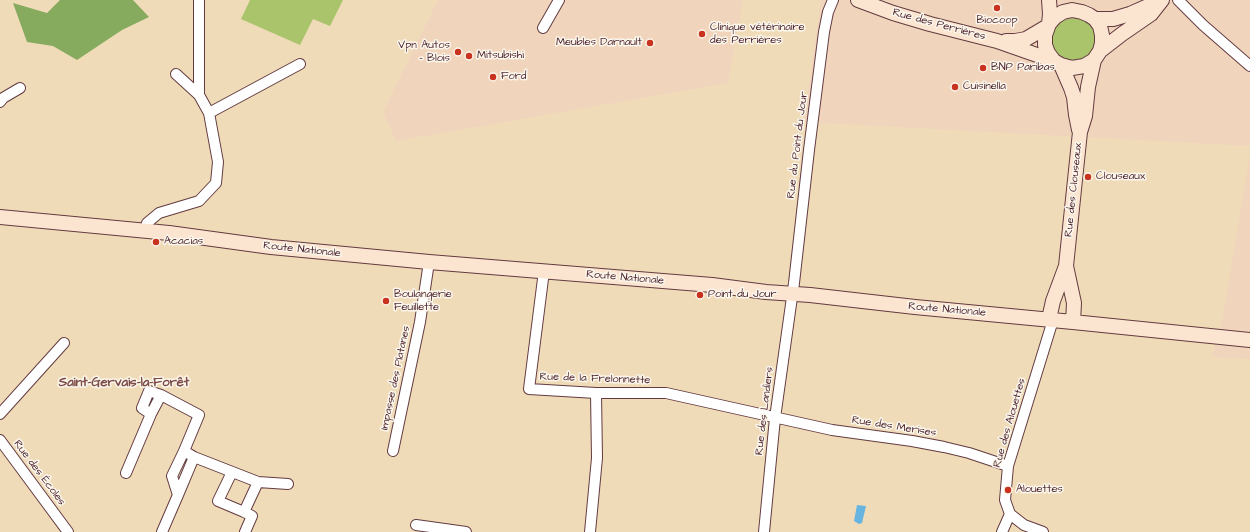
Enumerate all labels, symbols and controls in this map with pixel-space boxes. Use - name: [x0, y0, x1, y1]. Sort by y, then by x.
- marker: Biocoop: [992, 3, 1002, 13]
- street label: Rue des Perrières: [891, 6, 987, 44]
- place label: Biocoop: [976, 14, 1018, 28]
- place label: Clinique vétérinaire des Perrières: [710, 21, 805, 47]
- marker: Clinique vétérinaire des Perrières: [697, 29, 707, 39]
- place label: Meubles Darnault: [556, 36, 642, 50]
- marker: Meubles Darnault: [645, 38, 655, 48]
- place label: Vpn Autos - Blois: [398, 39, 450, 65]
- marker: Vpn Autos - Blois: [453, 47, 463, 57]
- place label: Mitsubishi: [477, 49, 524, 63]
- marker: Mitsubishi: [464, 51, 474, 61]
- place label: BNP Paribas: [991, 61, 1055, 75]
- marker: BNP Paribas: [978, 63, 988, 73]
- place label: Ford: [501, 70, 527, 84]
- marker: Ford: [488, 72, 498, 82]
- place label: Cuisinella: [963, 80, 1006, 94]
- marker: Cuisinella: [950, 82, 960, 92]
- street label: Rue du Point du Jour: [785, 91, 811, 199]
- street label: Rue des Clouseaux: [1063, 142, 1085, 238]
- place label: Clouseaux: [1096, 170, 1145, 184]
- marker: Clouseaux: [1083, 172, 1093, 182]
- place label: Acacias: [164, 235, 203, 249]
- marker: Acacias: [151, 237, 161, 247]
- street label: Route Nationale: [263, 239, 341, 261]
- street label: Route Nationale: [586, 268, 664, 288]
- place label: Boulangerie Feuillette: [394, 288, 452, 314]
- place label: Point du Jour: [708, 288, 777, 302]
- marker: Point du Jour: [695, 290, 705, 300]
- marker: Boulangerie Feuillette: [381, 296, 391, 306]
- street label: Route Nationale: [908, 300, 986, 320]
- street label: Impasse des Platanes: [379, 325, 413, 431]
- street label: Rue des Landiers: [753, 366, 777, 456]
- street label: Rue de la Frelonnette: [539, 370, 651, 388]
- district label: Saint-Gervais-la-Forêt: [59, 375, 189, 391]
- street label: Rue des Alouettes: [991, 377, 1029, 469]
- street label: Rue des Merises: [851, 414, 937, 440]
- street label: Rue des Écoles: [10, 438, 68, 508]
- place label: Alouettes: [1016, 483, 1063, 497]
- marker: Alouettes: [1003, 485, 1013, 495]

